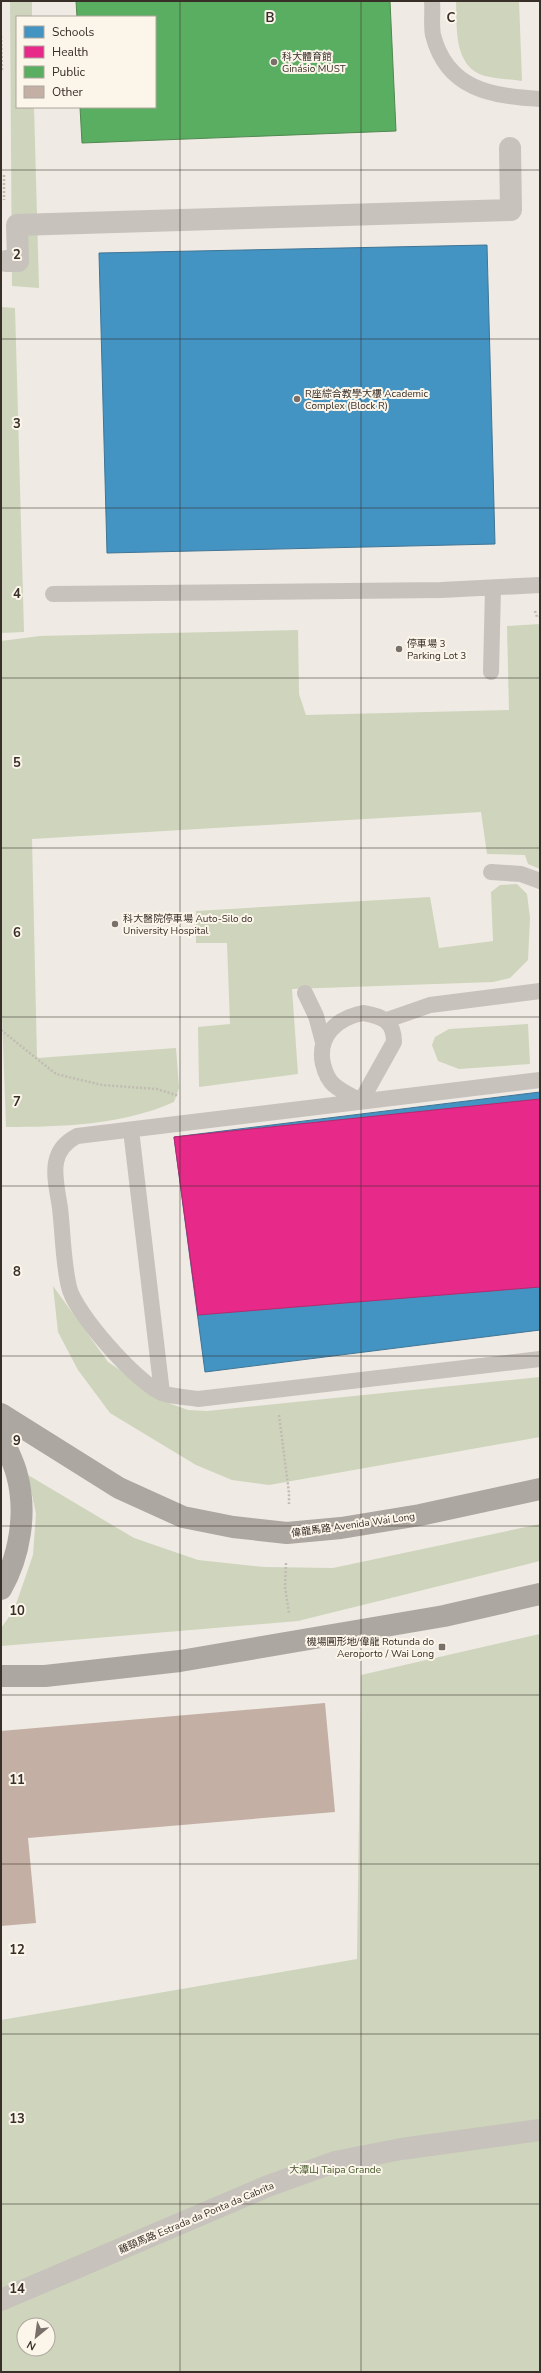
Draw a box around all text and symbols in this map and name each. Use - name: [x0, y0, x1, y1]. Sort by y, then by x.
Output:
- text: B: [266, 9, 275, 27]
- text: C: [447, 9, 456, 27]
- legend: [16, 16, 156, 108]
- text: Schools: [52, 24, 95, 40]
- text: Health: [52, 44, 88, 60]
- place label: 科大體育館 Ginásio MUST: [282, 50, 346, 76]
- marker: 科大體育館 Ginásio MUST: [269, 57, 279, 67]
- text: Public: [52, 64, 86, 80]
- text: Other: [52, 84, 84, 100]
- text: 2: [13, 246, 21, 264]
- place label: R座綜合教學大樓 Academic Complex (Block R): [305, 387, 428, 413]
- marker: R座綜合教學大樓 Academic Complex (Block R): [292, 394, 302, 404]
- text: 3: [13, 415, 21, 433]
- text: 4: [13, 585, 21, 603]
- place label: 停車場 3 Parking Lot 3: [407, 637, 466, 663]
- marker: 停車場 3 Parking Lot 3: [394, 644, 404, 654]
- text: 5: [13, 754, 21, 772]
- place label: 科大醫院停車場 Auto-Silo do University Hospital: [123, 912, 253, 938]
- marker: 科大醫院停車場 Auto-Silo do University Hospital: [110, 919, 120, 929]
- text: 6: [13, 924, 21, 942]
- text: 7: [13, 1093, 21, 1111]
- text: 8: [13, 1263, 21, 1281]
- text: 9: [13, 1432, 21, 1450]
- street label: 偉龍馬路 Avenida Wai Long: [290, 1509, 416, 1541]
- text: 10: [9, 1602, 25, 1620]
- place label: 機場圓形地/偉龍 Rotunda do Aeroporto / Wai Long: [307, 1635, 434, 1661]
- marker: 機場圓形地/偉龍 Rotunda do Aeroporto / Wai Long: [437, 1642, 447, 1652]
- text: 11: [9, 1771, 25, 1789]
- text: 12: [9, 1941, 25, 1959]
- text: 13: [9, 2110, 25, 2128]
- park label: 大潭山 Taipa Grande: [289, 2163, 381, 2177]
- street label: 雞頸馬路 Estrada da Ponta da Cabrita: [116, 2179, 276, 2257]
- text: 14: [9, 2280, 25, 2298]
- north arrow: [16, 2317, 56, 2357]
- text: N: [24, 2337, 39, 2354]

